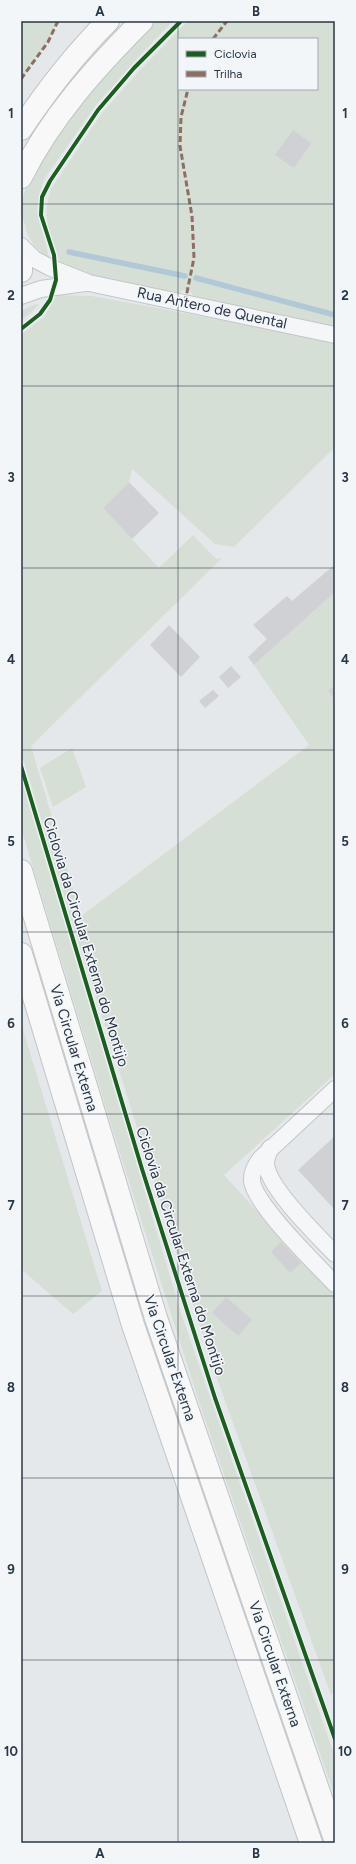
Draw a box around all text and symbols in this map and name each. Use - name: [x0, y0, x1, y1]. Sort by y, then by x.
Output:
- text: A: [95, 4, 105, 19]
- text: B: [252, 4, 260, 19]
- legend: [178, 38, 318, 90]
- text: Ciclovia: [214, 47, 257, 61]
- text: Trilha: [214, 67, 242, 81]
- text: 1: [8, 106, 14, 121]
- text: 1: [342, 106, 348, 121]
- street label: Rua Antero de Quental: [135, 283, 289, 333]
- text: 2: [7, 288, 15, 303]
- text: 2: [341, 288, 349, 303]
- text: 3: [7, 470, 15, 485]
- text: 3: [341, 470, 349, 485]
- text: 4: [7, 652, 15, 667]
- text: 4: [341, 652, 349, 667]
- street label: Ciclovia da Circular Externa do Montijo: [39, 815, 133, 1069]
- text: 5: [7, 834, 15, 849]
- text: 5: [341, 834, 349, 849]
- street label: Via Circular Externa: [46, 982, 102, 1114]
- text: 6: [7, 1016, 15, 1031]
- text: 6: [341, 1016, 349, 1031]
- street label: Ciclovia da Circular Externa do Montijo: [132, 1125, 230, 1378]
- text: 7: [7, 1198, 15, 1213]
- text: 7: [341, 1198, 349, 1213]
- street label: Via Circular Externa: [140, 1293, 200, 1423]
- text: 8: [7, 1380, 15, 1395]
- text: 8: [341, 1380, 349, 1395]
- text: 9: [7, 1562, 15, 1577]
- text: 9: [341, 1562, 349, 1577]
- street label: Via Circular Externa: [245, 1599, 305, 1729]
- text: 10: [4, 1744, 18, 1759]
- text: 10: [338, 1744, 352, 1759]
- text: A: [95, 1846, 105, 1861]
- text: B: [252, 1846, 260, 1861]

